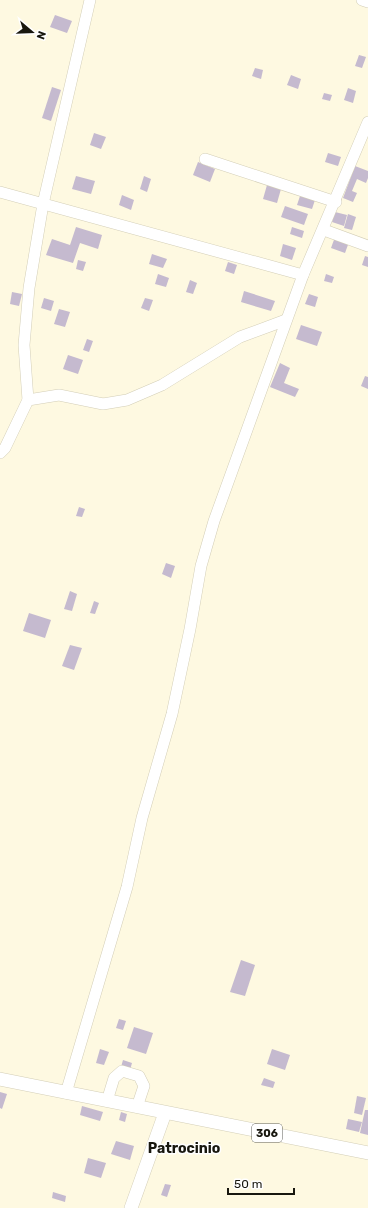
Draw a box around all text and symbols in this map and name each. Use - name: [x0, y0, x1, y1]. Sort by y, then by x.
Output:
- north arrow: [12, 12, 52, 52]
- text: N: [34, 29, 48, 41]
- road number: 306: [252, 1124, 282, 1142]
- district label: Patrocinio: [148, 1140, 220, 1157]
- scale bar: [228, 1170, 294, 1196]
- text: 50 m: [234, 1177, 262, 1191]

